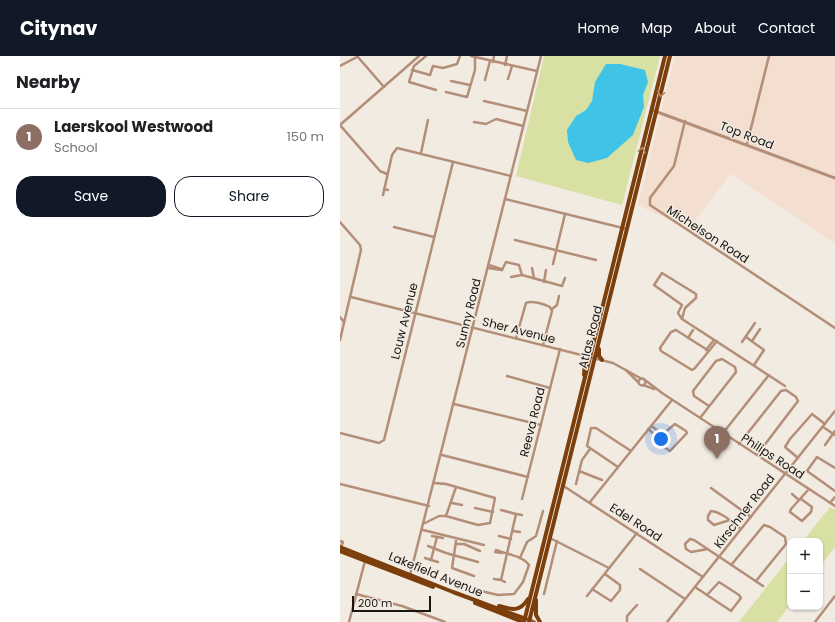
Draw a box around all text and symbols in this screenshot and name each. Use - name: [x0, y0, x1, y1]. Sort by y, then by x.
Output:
- text: Citynav: [20, 15, 97, 42]
- text: Home: [577, 18, 619, 38]
- text: Map: [641, 18, 672, 38]
- text: About: [694, 18, 736, 38]
- text: Contact: [758, 18, 815, 38]
- text: Nearby: [16, 70, 80, 94]
- one-way arrow: [657, 90, 666, 97]
- text: Laerskool Westwood: [54, 116, 213, 137]
- street label: Top Road: [717, 117, 777, 153]
- text: 1: [27, 127, 31, 146]
- text: 150 m: [287, 127, 324, 146]
- text: School: [54, 138, 98, 157]
- one-way arrow: [637, 147, 645, 153]
- button: Save: [16, 176, 166, 217]
- button: Share: [174, 176, 324, 217]
- street label: Michelson Road: [664, 201, 752, 267]
- street label: Sunny Road: [451, 276, 485, 350]
- street label: Louw Avenue: [386, 281, 422, 361]
- street label: Atlas Road: [574, 304, 606, 370]
- street label: Sher Avenue: [481, 313, 557, 347]
- street label: Reeva Road: [515, 385, 549, 459]
- pin: 1: [704, 426, 730, 459]
- your location: [651, 429, 671, 449]
- street label: Philips Road: [738, 429, 808, 483]
- street label: Kirschner Road: [710, 470, 778, 552]
- street label: Edel Road: [607, 499, 665, 545]
- map controls: [787, 538, 823, 610]
- button: +: [787, 538, 823, 574]
- street label: Lakefield Avenue: [386, 547, 486, 601]
- button: −: [787, 574, 823, 610]
- scale bar: [352, 594, 431, 613]
- text: 200 m: [358, 595, 392, 611]

